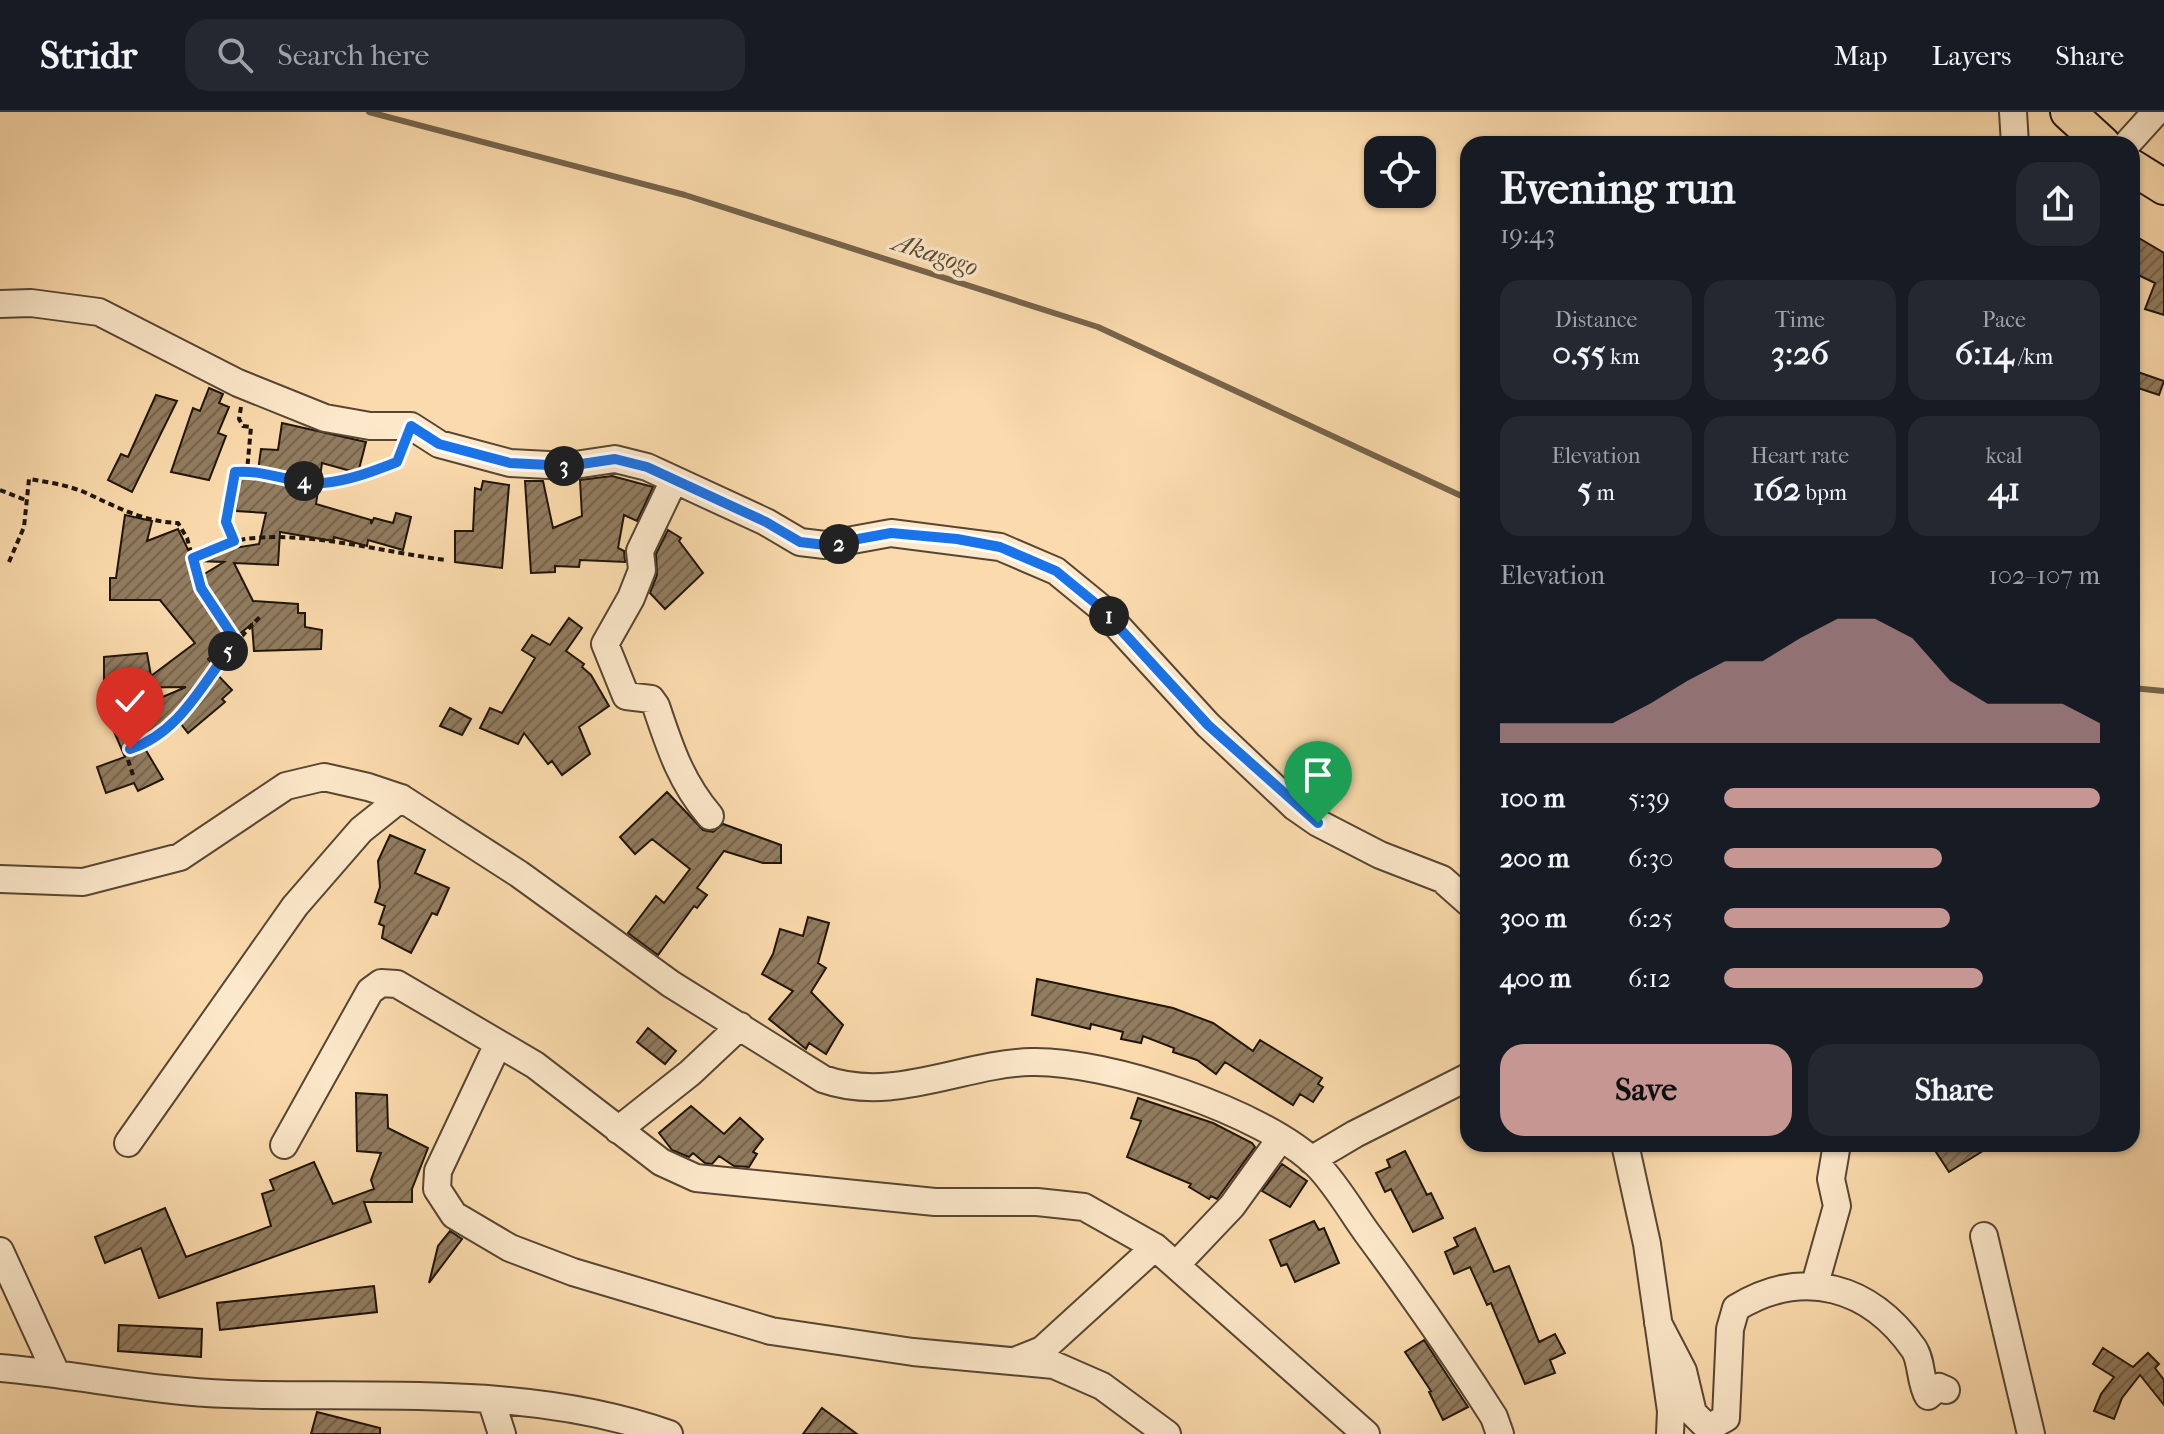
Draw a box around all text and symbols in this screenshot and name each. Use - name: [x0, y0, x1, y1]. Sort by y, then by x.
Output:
- search box: [185, 19, 745, 91]
- text: Stridr: [40, 33, 137, 78]
- icon: search: [213, 33, 257, 77]
- text: Search here: [277, 38, 429, 73]
- text: Map: [1834, 39, 1887, 72]
- text: Layers: [1931, 39, 2011, 72]
- text: Share: [2055, 39, 2124, 72]
- map controls: [1364, 136, 1436, 208]
- button: locate: [1364, 136, 1436, 208]
- button: share: [2016, 162, 2100, 246]
- text: Evening run: [1500, 163, 1735, 214]
- text: 19:43: [1500, 219, 1555, 250]
- water label: Akagogo: [887, 225, 982, 283]
- text: Distance: [1555, 307, 1637, 333]
- text: Time: [1775, 307, 1825, 333]
- text: Pace: [1982, 307, 2026, 333]
- text: 0.55: [1552, 333, 1605, 373]
- text: 3:26: [1771, 333, 1829, 373]
- text: 6:14: [1955, 333, 2014, 373]
- text: km: [1605, 344, 1640, 370]
- text: /km: [2014, 344, 2053, 370]
- text: Elevation: [1552, 443, 1640, 469]
- text: Heart rate: [1751, 443, 1849, 469]
- text: kcal: [1985, 443, 2023, 469]
- pin: 3: [544, 446, 584, 486]
- text: 3: [559, 453, 569, 479]
- pin: 4: [284, 461, 324, 501]
- text: 4: [298, 468, 311, 494]
- text: 5: [1577, 469, 1592, 509]
- text: 162: [1753, 469, 1801, 509]
- text: 41: [1988, 469, 2020, 509]
- text: m: [1592, 480, 1615, 506]
- text: bpm: [1801, 480, 1847, 506]
- pin: 2: [819, 524, 859, 564]
- text: 2: [833, 531, 845, 557]
- text: Elevation: [1500, 560, 1605, 591]
- text: 102–107 m: [1989, 560, 2100, 591]
- pin: 1: [1089, 596, 1129, 636]
- text: 1: [1105, 603, 1113, 629]
- pin: 5: [208, 631, 248, 671]
- text: 5: [223, 638, 233, 664]
- pin: [96, 667, 164, 749]
- icon: check: [108, 679, 152, 723]
- pin: [1284, 741, 1352, 823]
- icon: arrive: [1296, 753, 1340, 797]
- text: 100 m: [1500, 783, 1565, 814]
- text: 5:39: [1628, 783, 1670, 814]
- text: 200 m: [1500, 843, 1569, 874]
- text: 6:30: [1628, 843, 1673, 874]
- text: 300 m: [1500, 903, 1567, 934]
- text: 6:25: [1628, 903, 1673, 934]
- text: 400 m: [1500, 963, 1571, 994]
- text: 6:12: [1628, 963, 1671, 994]
- button: Save: [1500, 1044, 1792, 1136]
- button: Share: [1808, 1044, 2100, 1136]

